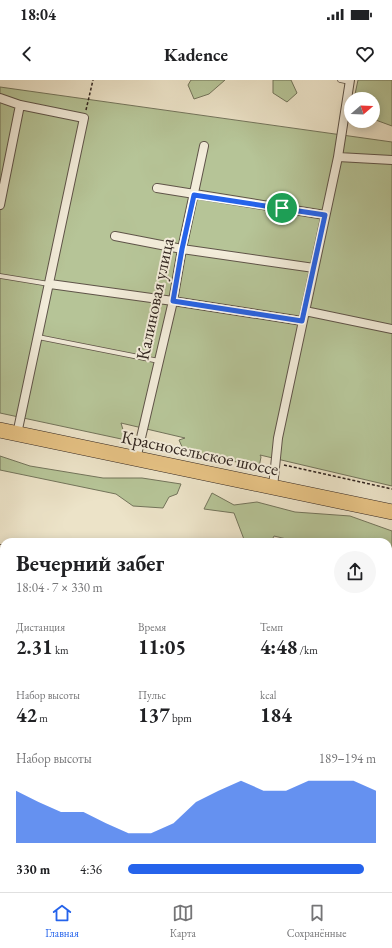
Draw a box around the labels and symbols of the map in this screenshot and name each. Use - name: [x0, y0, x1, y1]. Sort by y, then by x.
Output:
- north arrow: [344, 92, 380, 128]
- pin: [265, 191, 299, 225]
- street label: Калиновая улица: [130, 235, 179, 362]
- street label: Красносельское шоссе: [119, 425, 281, 480]

